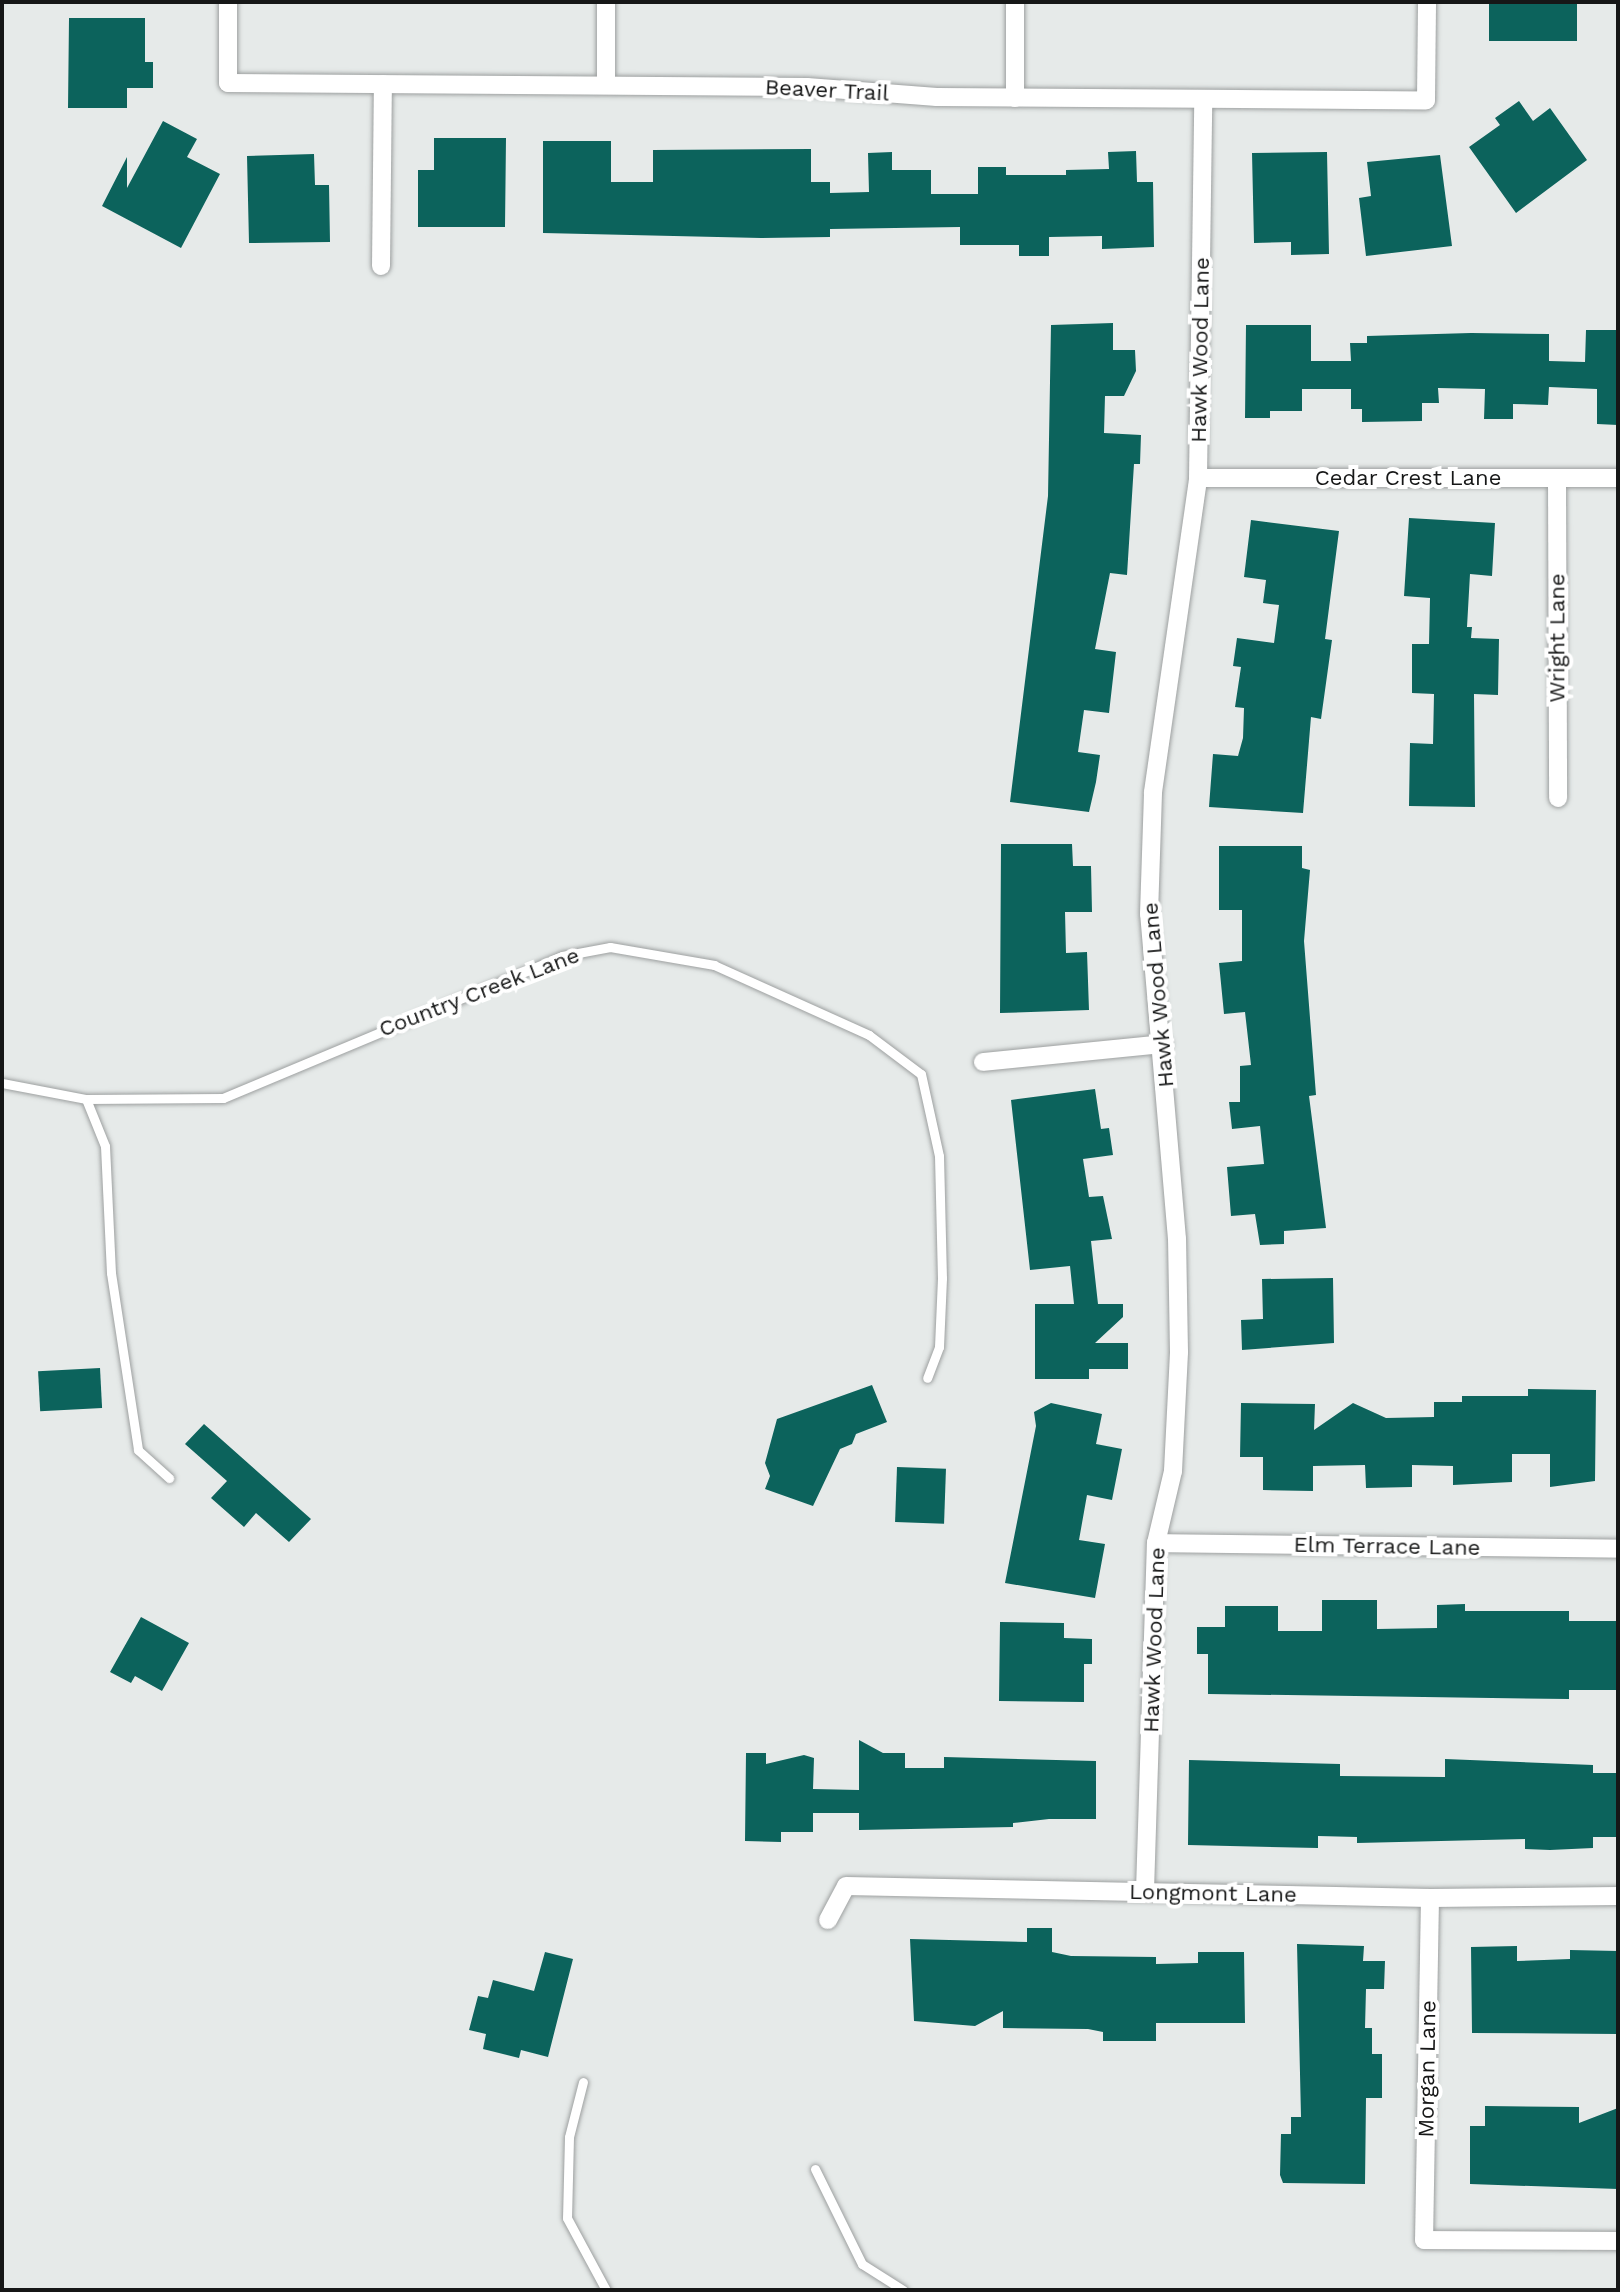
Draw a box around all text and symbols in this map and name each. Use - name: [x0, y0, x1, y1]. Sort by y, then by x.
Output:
- street label: Beaver Trail: [764, 74, 890, 106]
- street label: Hawk Wood Lane: [1185, 256, 1215, 444]
- street label: Cedar Crest Lane: [1314, 465, 1502, 491]
- street label: Wright Lane: [1544, 573, 1570, 703]
- street label: Hawk Wood Lane: [1137, 901, 1179, 1089]
- street label: Country Creek Lane: [375, 941, 583, 1043]
- street label: Elm Terrace Lane: [1293, 1531, 1481, 1561]
- street label: Hawk Wood Lane: [1138, 1546, 1170, 1734]
- street label: Longmont Lane: [1129, 1878, 1297, 1908]
- street label: Morgan Lane: [1413, 2000, 1441, 2138]

